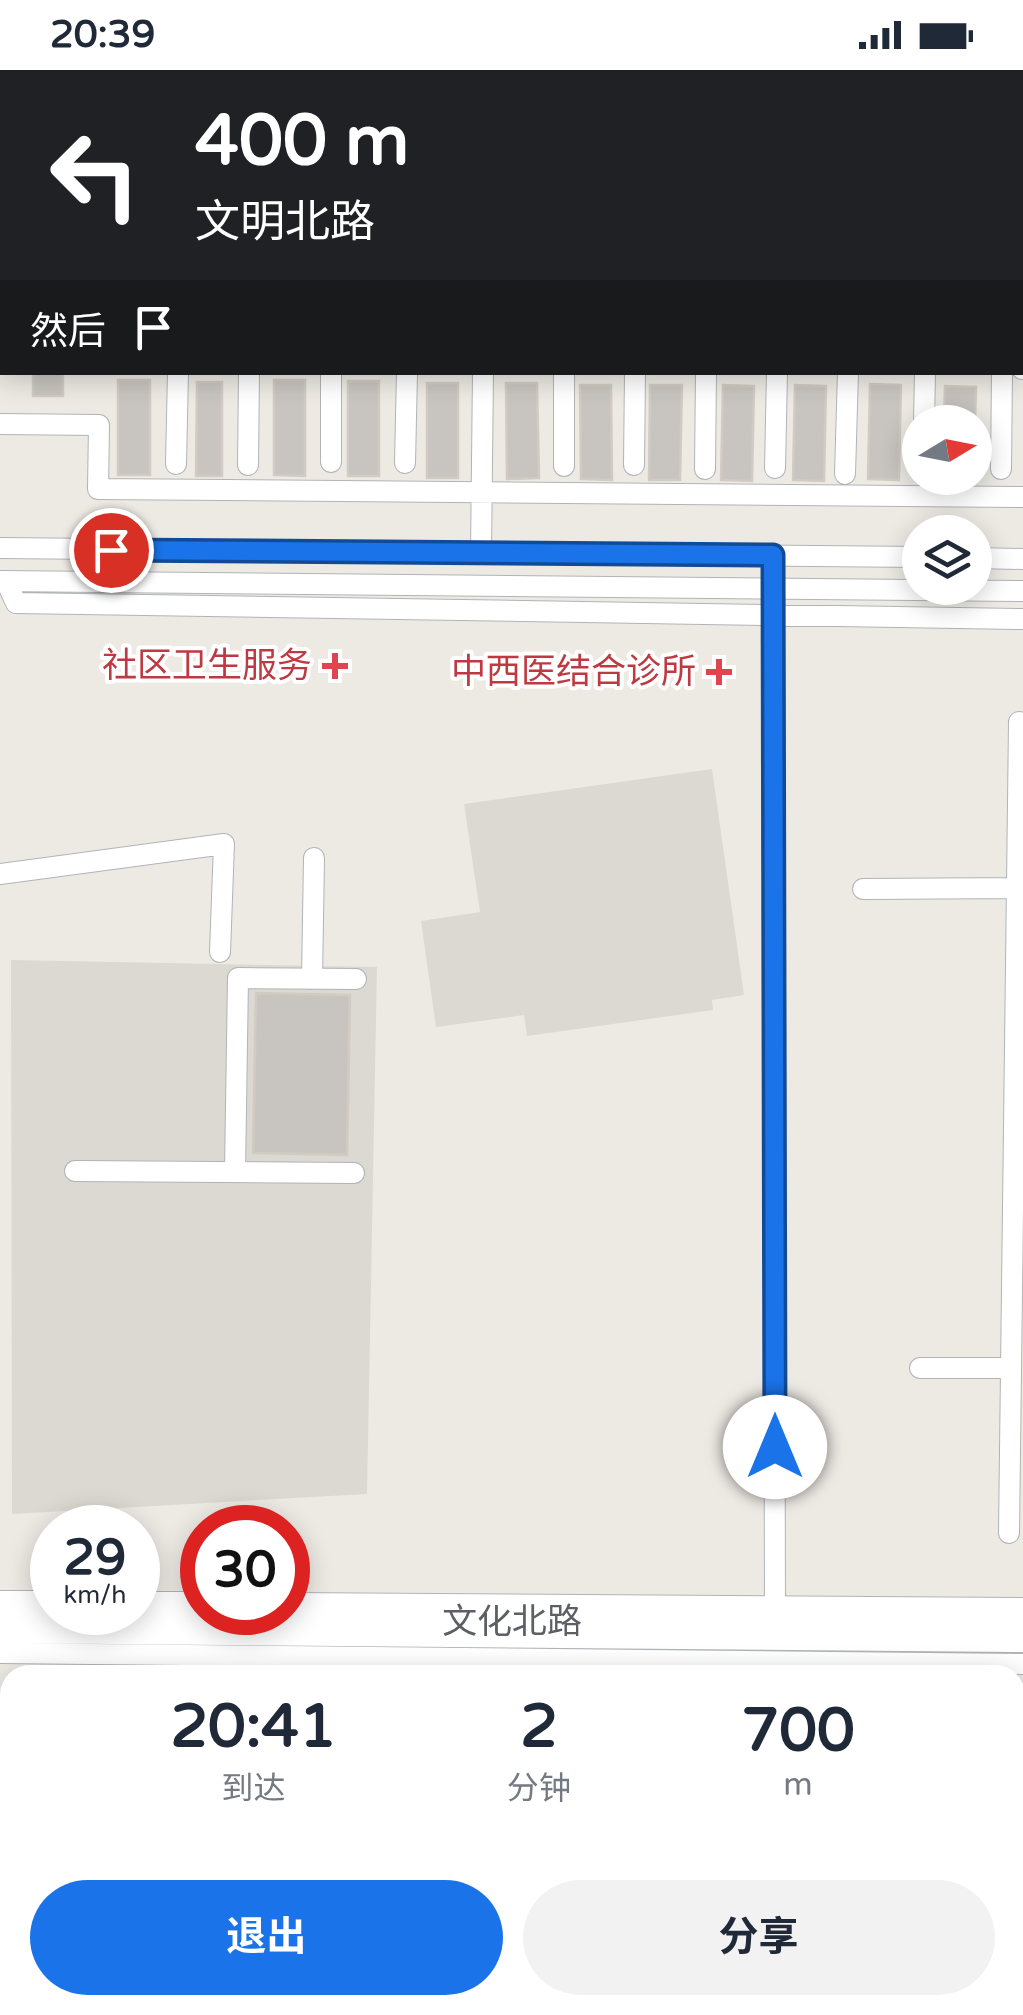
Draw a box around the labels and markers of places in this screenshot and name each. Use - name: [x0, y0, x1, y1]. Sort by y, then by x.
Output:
- pin: [69, 508, 154, 593]
- place label: 社区卫生服务: [102, 645, 312, 687]
- place label: 中西医结合诊所: [451, 651, 696, 693]
- marker: 社区卫生服务: [322, 653, 348, 679]
- marker: 中西医结合诊所: [706, 659, 732, 685]

